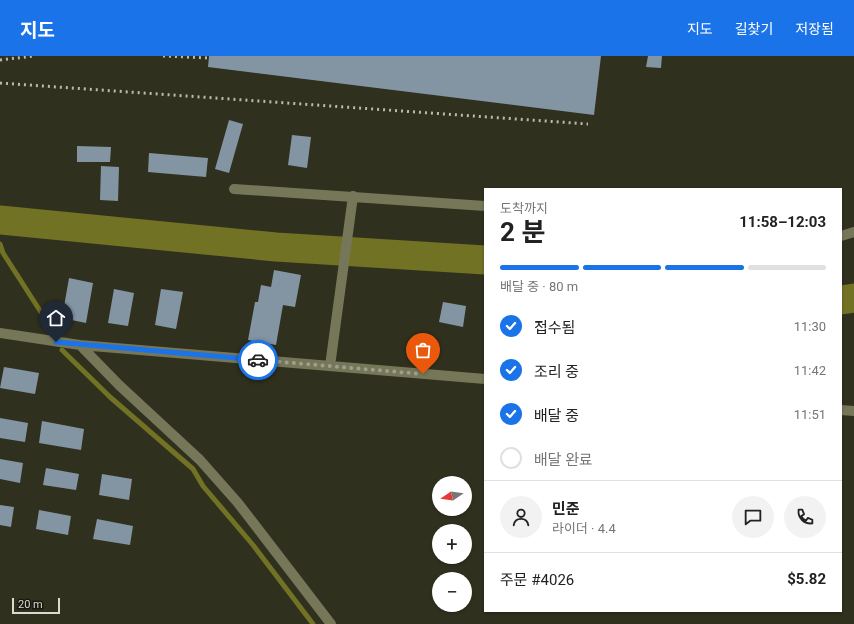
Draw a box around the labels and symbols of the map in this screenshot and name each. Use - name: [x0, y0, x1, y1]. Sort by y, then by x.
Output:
- pin: [39, 301, 73, 342]
- pin: [406, 333, 440, 374]
- courier: [238, 340, 278, 380]
- north arrow: [432, 476, 472, 516]
- scale bar: [12, 596, 60, 615]

